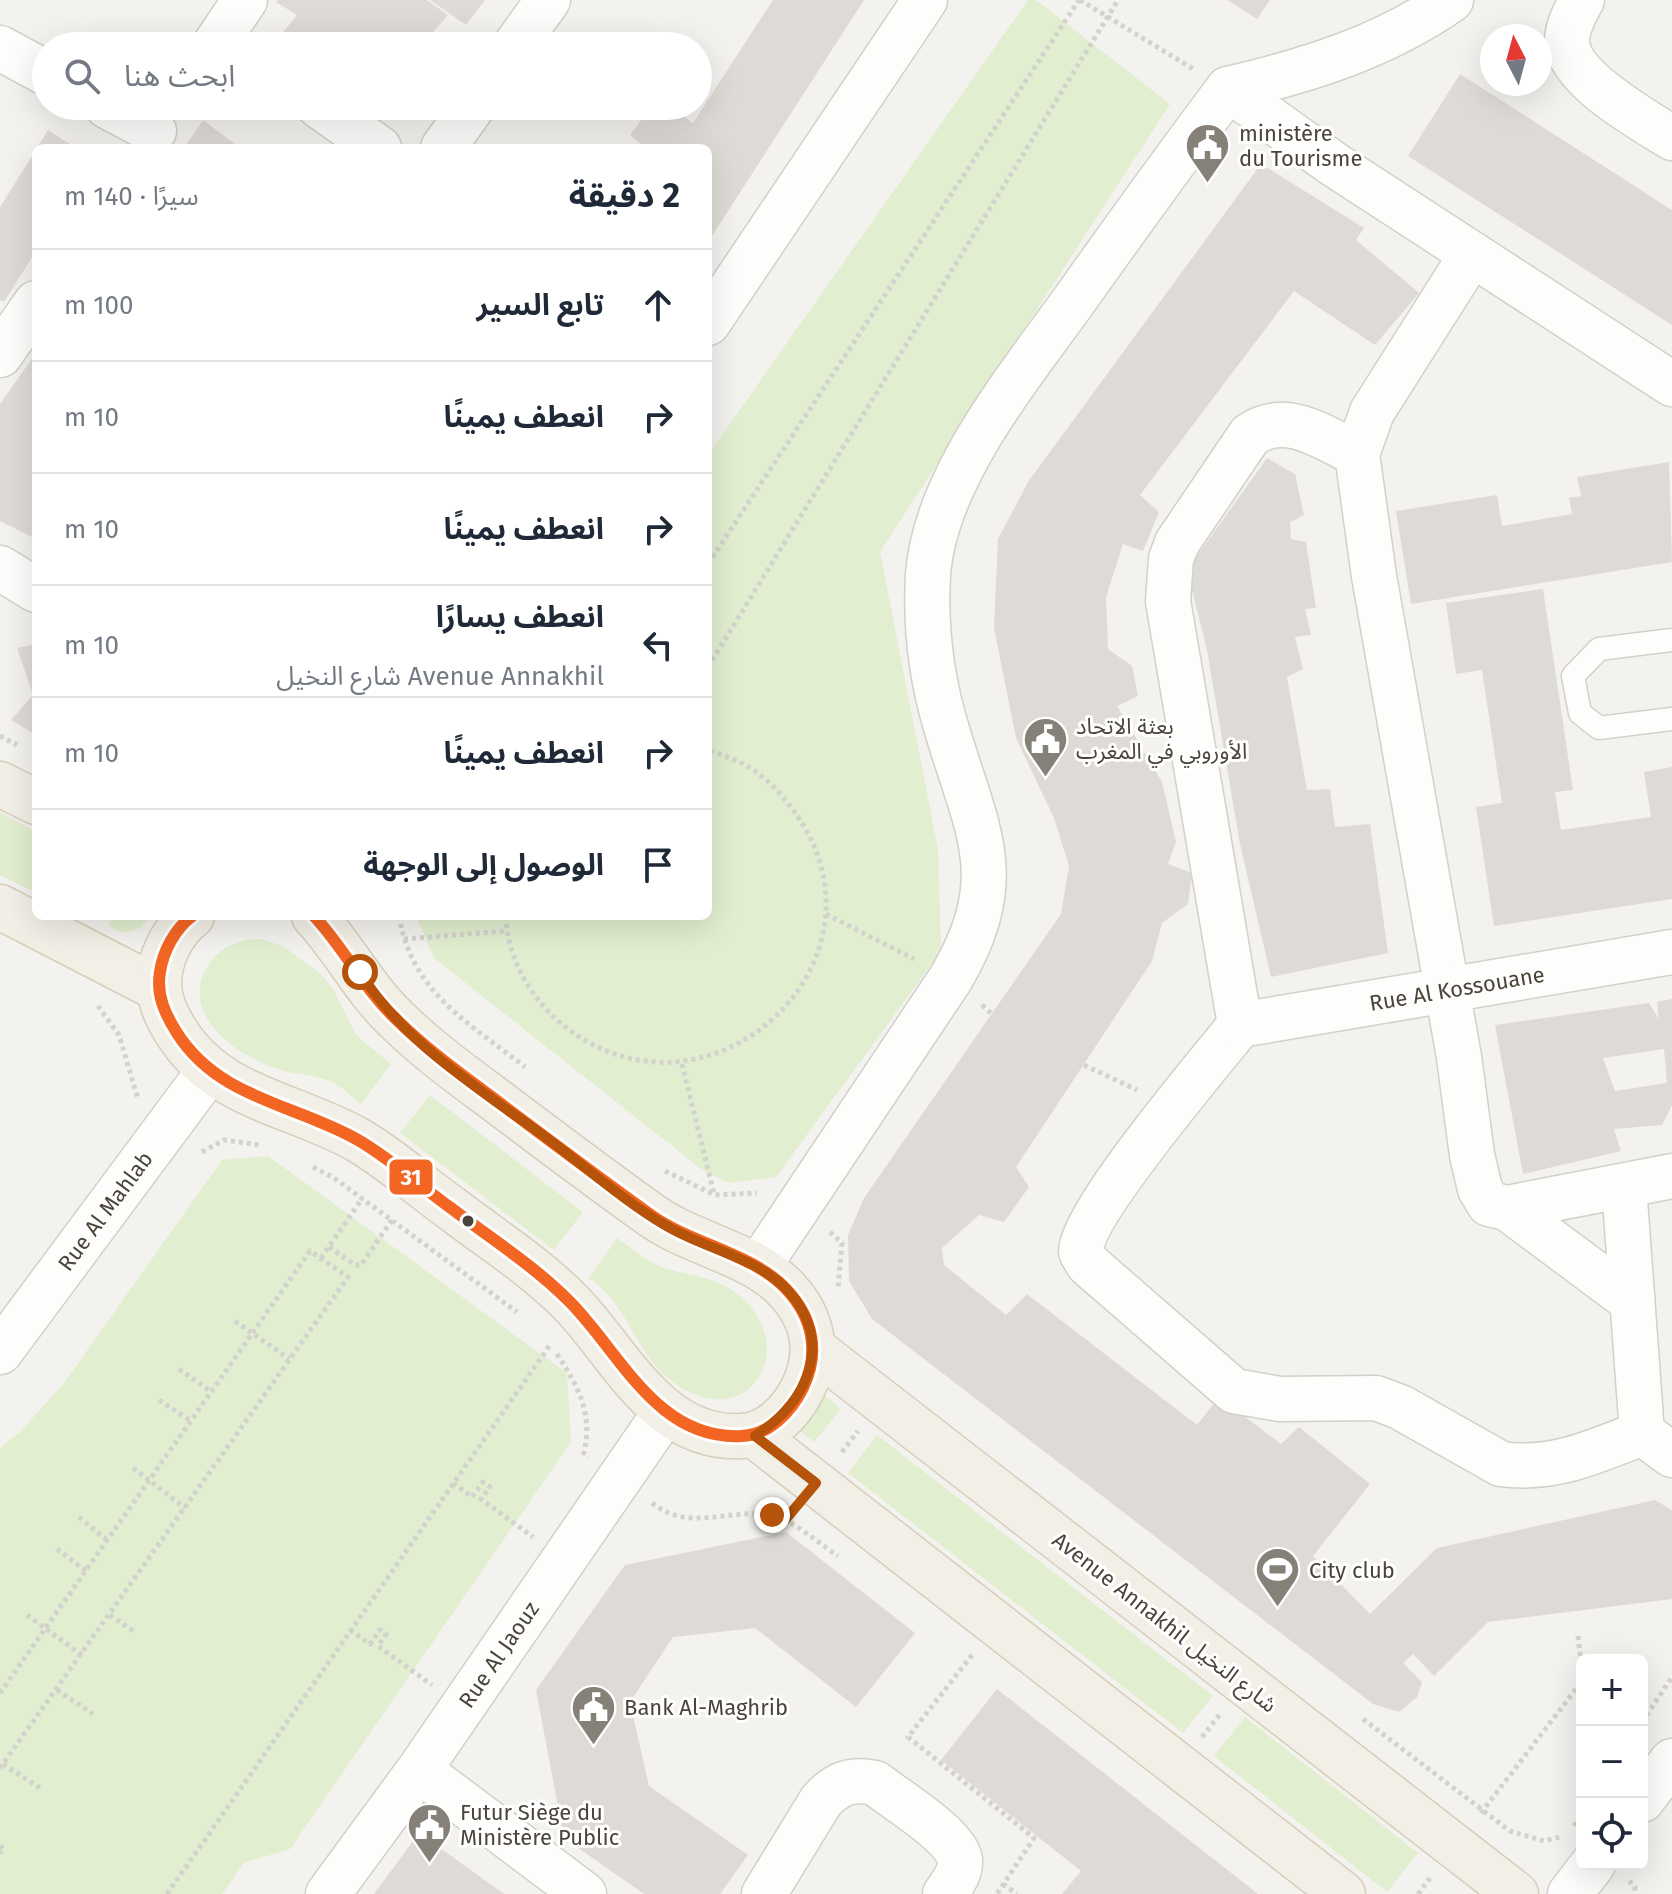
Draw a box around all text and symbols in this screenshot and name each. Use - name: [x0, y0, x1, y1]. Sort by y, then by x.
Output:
- north arrow: [1480, 24, 1552, 96]
- search box: [32, 32, 712, 120]
- icon: search: [60, 54, 104, 98]
- text: ابحث هنا: [124, 58, 235, 94]
- place label: ministère du Tourisme: [1239, 120, 1362, 172]
- public building icon: ministère du Tourisme: [1184, 122, 1232, 185]
- text: 2 دقيقة: [569, 175, 680, 216]
- text: سيرًا · 140 m: [64, 181, 199, 212]
- icon: ahead: [636, 283, 680, 327]
- text: تابع السير: [477, 287, 604, 323]
- text: 100 m: [64, 290, 133, 321]
- icon: right: [636, 395, 680, 439]
- text: انعطف يمينًا: [444, 399, 604, 435]
- text: 10 m: [64, 402, 119, 433]
- icon: right: [636, 507, 680, 551]
- text: انعطف يمينًا: [444, 511, 604, 547]
- text: 10 m: [64, 514, 119, 545]
- text: انعطف يسارًا: [436, 599, 604, 635]
- icon: left: [636, 623, 680, 667]
- text: 10 m: [64, 630, 119, 661]
- text: Avenue Annakhil شارع النخيل: [276, 661, 604, 692]
- place label: بعثة الاتحاد الأوروبي في المغرب: [1076, 713, 1247, 768]
- public building icon: بعثة الاتحاد الأوروبي في المغرب: [1021, 715, 1069, 778]
- icon: right: [636, 731, 680, 775]
- text: انعطف يمينًا: [444, 735, 604, 771]
- text: 10 m: [64, 738, 119, 769]
- icon: arrive: [636, 843, 680, 887]
- text: الوصول إلى الوجهة: [363, 847, 604, 883]
- route start: [342, 954, 378, 990]
- street label: Rue Al Kossouane: [1367, 961, 1547, 1017]
- street label: Rue Al Mahlab: [52, 1146, 159, 1276]
- line badge: 31: [388, 1158, 434, 1196]
- text: 31: [399, 1164, 422, 1191]
- unlabelled marker: [460, 1213, 476, 1229]
- route end: [754, 1497, 790, 1533]
- street label: Avenue Annakhil شارع النخيل: [1045, 1526, 1282, 1721]
- sports icon: City club: [1254, 1546, 1302, 1609]
- place label: City club: [1309, 1557, 1395, 1584]
- street label: Rue Al Jaouz: [453, 1597, 545, 1713]
- map controls: [1576, 1654, 1648, 1870]
- button: +: [1576, 1654, 1648, 1726]
- public building icon: Bank Al-Maghrib: [569, 1683, 617, 1746]
- place label: Bank Al-Maghrib: [624, 1694, 788, 1721]
- button: −: [1576, 1726, 1648, 1798]
- button: locate: [1576, 1798, 1648, 1870]
- place label: Futur Siège du Ministère Public: [460, 1799, 619, 1851]
- public building icon: Futur Siège du Ministère Public: [405, 1801, 453, 1864]

